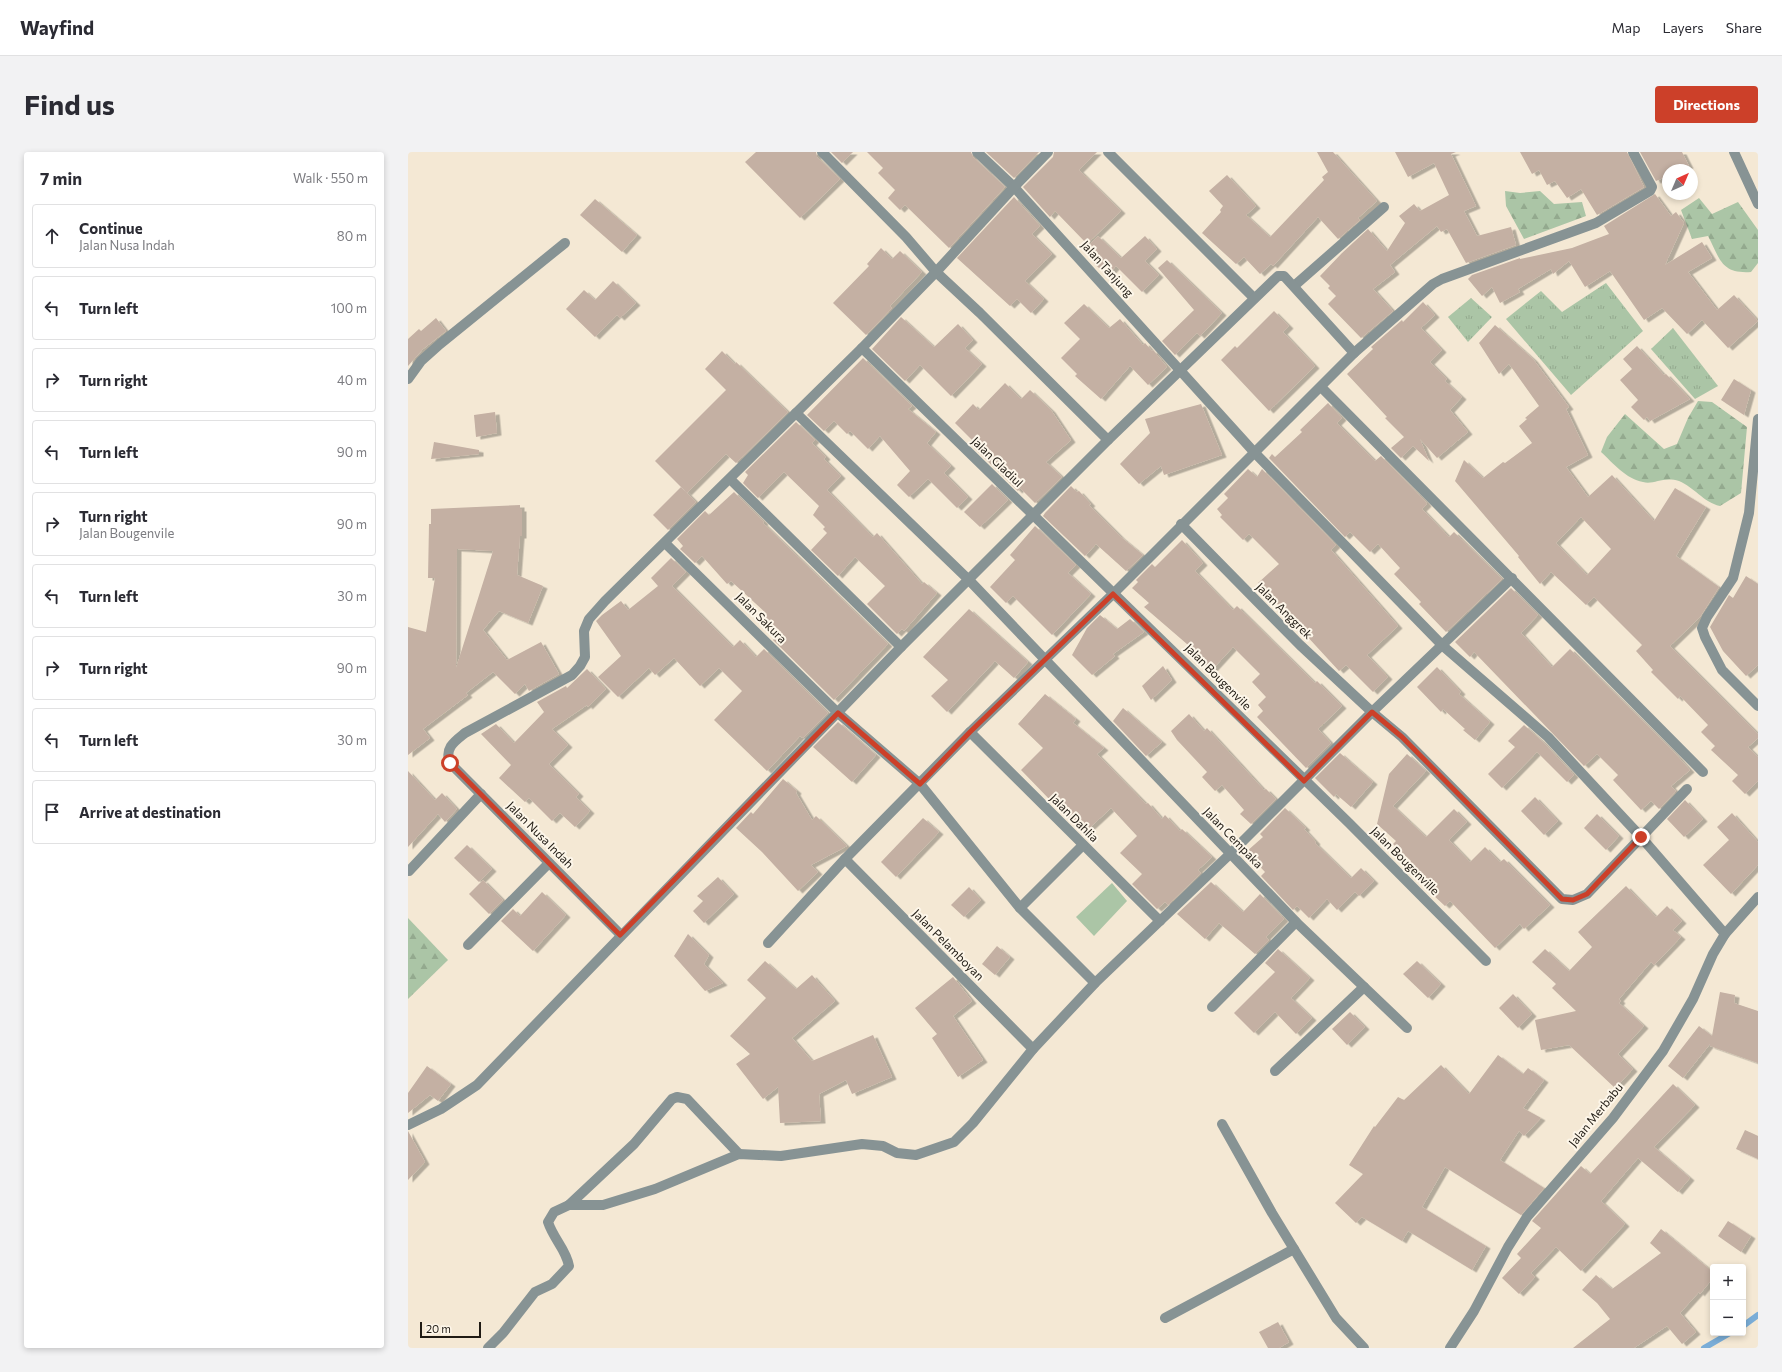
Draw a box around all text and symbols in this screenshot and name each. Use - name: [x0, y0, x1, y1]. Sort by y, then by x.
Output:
- text: Wayfind: [20, 16, 94, 39]
- text: Map: [1612, 19, 1640, 36]
- text: Layers: [1662, 19, 1704, 36]
- text: Share: [1726, 19, 1762, 36]
- button: Directions: [1655, 86, 1758, 123]
- text: Find us: [24, 87, 115, 121]
- north arrow: [1662, 164, 1698, 200]
- text: 7 min: [40, 168, 82, 189]
- text: Walk · 550 m: [293, 170, 368, 186]
- text: Continue: [79, 219, 143, 237]
- icon: ahead: [41, 225, 63, 247]
- text: 80 m: [337, 228, 367, 244]
- text: Jalan Nusa Indah: [79, 237, 175, 253]
- street label: Jalan Tanjung: [1078, 237, 1137, 301]
- icon: left: [41, 297, 63, 319]
- text: Turn left: [79, 299, 138, 317]
- text: 100 m: [331, 300, 367, 316]
- icon: right: [41, 369, 63, 391]
- text: Turn right: [79, 371, 148, 389]
- text: 40 m: [337, 372, 367, 388]
- street label: Jalan Gladiul: [968, 433, 1026, 490]
- icon: left: [41, 441, 63, 463]
- text: Turn left: [79, 443, 138, 461]
- text: 90 m: [337, 444, 367, 460]
- text: Turn right: [79, 507, 148, 525]
- icon: right: [41, 513, 63, 535]
- text: 90 m: [337, 516, 367, 532]
- text: Jalan Bougenvile: [79, 525, 174, 541]
- street label: Jalan Anggrek: [1253, 579, 1316, 642]
- icon: left: [41, 585, 63, 607]
- text: Turn left: [79, 587, 138, 605]
- text: 30 m: [337, 588, 367, 604]
- street label: Jalan Sakura: [733, 589, 790, 646]
- street label: Jalan Bougenvile: [1182, 640, 1255, 713]
- icon: right: [41, 657, 63, 679]
- text: Turn right: [79, 659, 148, 677]
- text: 90 m: [337, 660, 367, 676]
- icon: left: [41, 729, 63, 751]
- text: Turn left: [79, 731, 138, 749]
- text: 30 m: [337, 732, 367, 748]
- route start: [441, 754, 459, 772]
- street label: Jalan Dahlia: [1047, 790, 1102, 845]
- street label: Jalan Nusa Indah: [504, 798, 577, 871]
- icon: arrive: [41, 801, 63, 823]
- text: Arrive at destination: [79, 803, 221, 821]
- street label: Jalan Cempaka: [1200, 804, 1266, 871]
- street label: Jalan Bougenville: [1368, 823, 1443, 898]
- route end: [1632, 828, 1650, 846]
- street label: Jalan Pelamboyan: [909, 906, 987, 984]
- street label: Jalan Merbabu: [1565, 1080, 1626, 1150]
- map controls: [1710, 1264, 1746, 1336]
- button: +: [1710, 1264, 1746, 1300]
- button: −: [1710, 1300, 1746, 1336]
- scale bar: [420, 1320, 481, 1339]
- text: 20 m: [426, 1322, 451, 1335]

